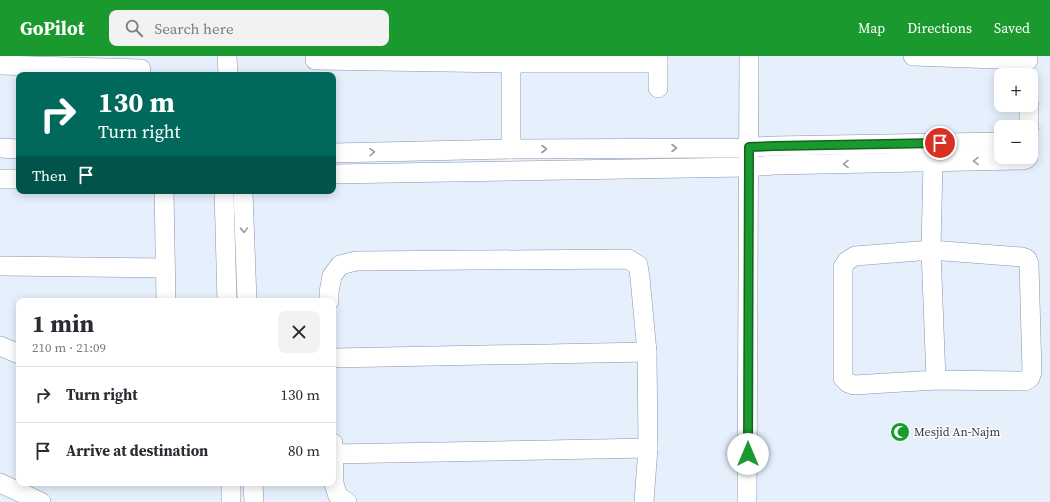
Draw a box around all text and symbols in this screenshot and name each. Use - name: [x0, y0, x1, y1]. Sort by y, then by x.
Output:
- search box: [109, 10, 389, 46]
- text: GoPilot: [20, 15, 85, 41]
- icon: search: [123, 17, 145, 39]
- text: Search here: [155, 18, 234, 39]
- text: Map: [858, 18, 885, 38]
- text: Directions: [907, 18, 972, 38]
- text: Saved: [994, 18, 1030, 38]
- map controls: [994, 68, 1038, 164]
- button: +: [994, 68, 1038, 112]
- text: 130 m: [98, 83, 175, 121]
- icon: right: [32, 88, 84, 140]
- text: Turn right: [98, 119, 180, 144]
- button: −: [994, 120, 1038, 164]
- pin: [923, 126, 957, 160]
- icon: arrive: [929, 132, 951, 154]
- one-way arrow: [671, 144, 677, 152]
- one-way arrow: [541, 145, 547, 153]
- one-way arrow: [369, 148, 375, 156]
- one-way arrow: [973, 157, 979, 165]
- one-way arrow: [843, 159, 849, 168]
- icon: arrive: [75, 164, 97, 186]
- text: Then: [32, 165, 67, 186]
- one-way arrow: [240, 227, 249, 233]
- text: 1 min: [32, 307, 94, 340]
- button: close: [278, 311, 320, 353]
- text: 210 m · 21:09: [32, 339, 106, 356]
- icon: right: [32, 384, 54, 406]
- text: Turn right: [66, 384, 138, 405]
- text: 130 m: [280, 384, 320, 405]
- mosque icon: Mesjid An-Najm: [889, 421, 911, 443]
- place label: Mesjid An-Najm: [914, 424, 1000, 440]
- position arrow: [727, 433, 769, 475]
- icon: arrive: [32, 440, 54, 462]
- text: Arrive at destination: [66, 440, 208, 461]
- text: 80 m: [288, 440, 320, 461]

